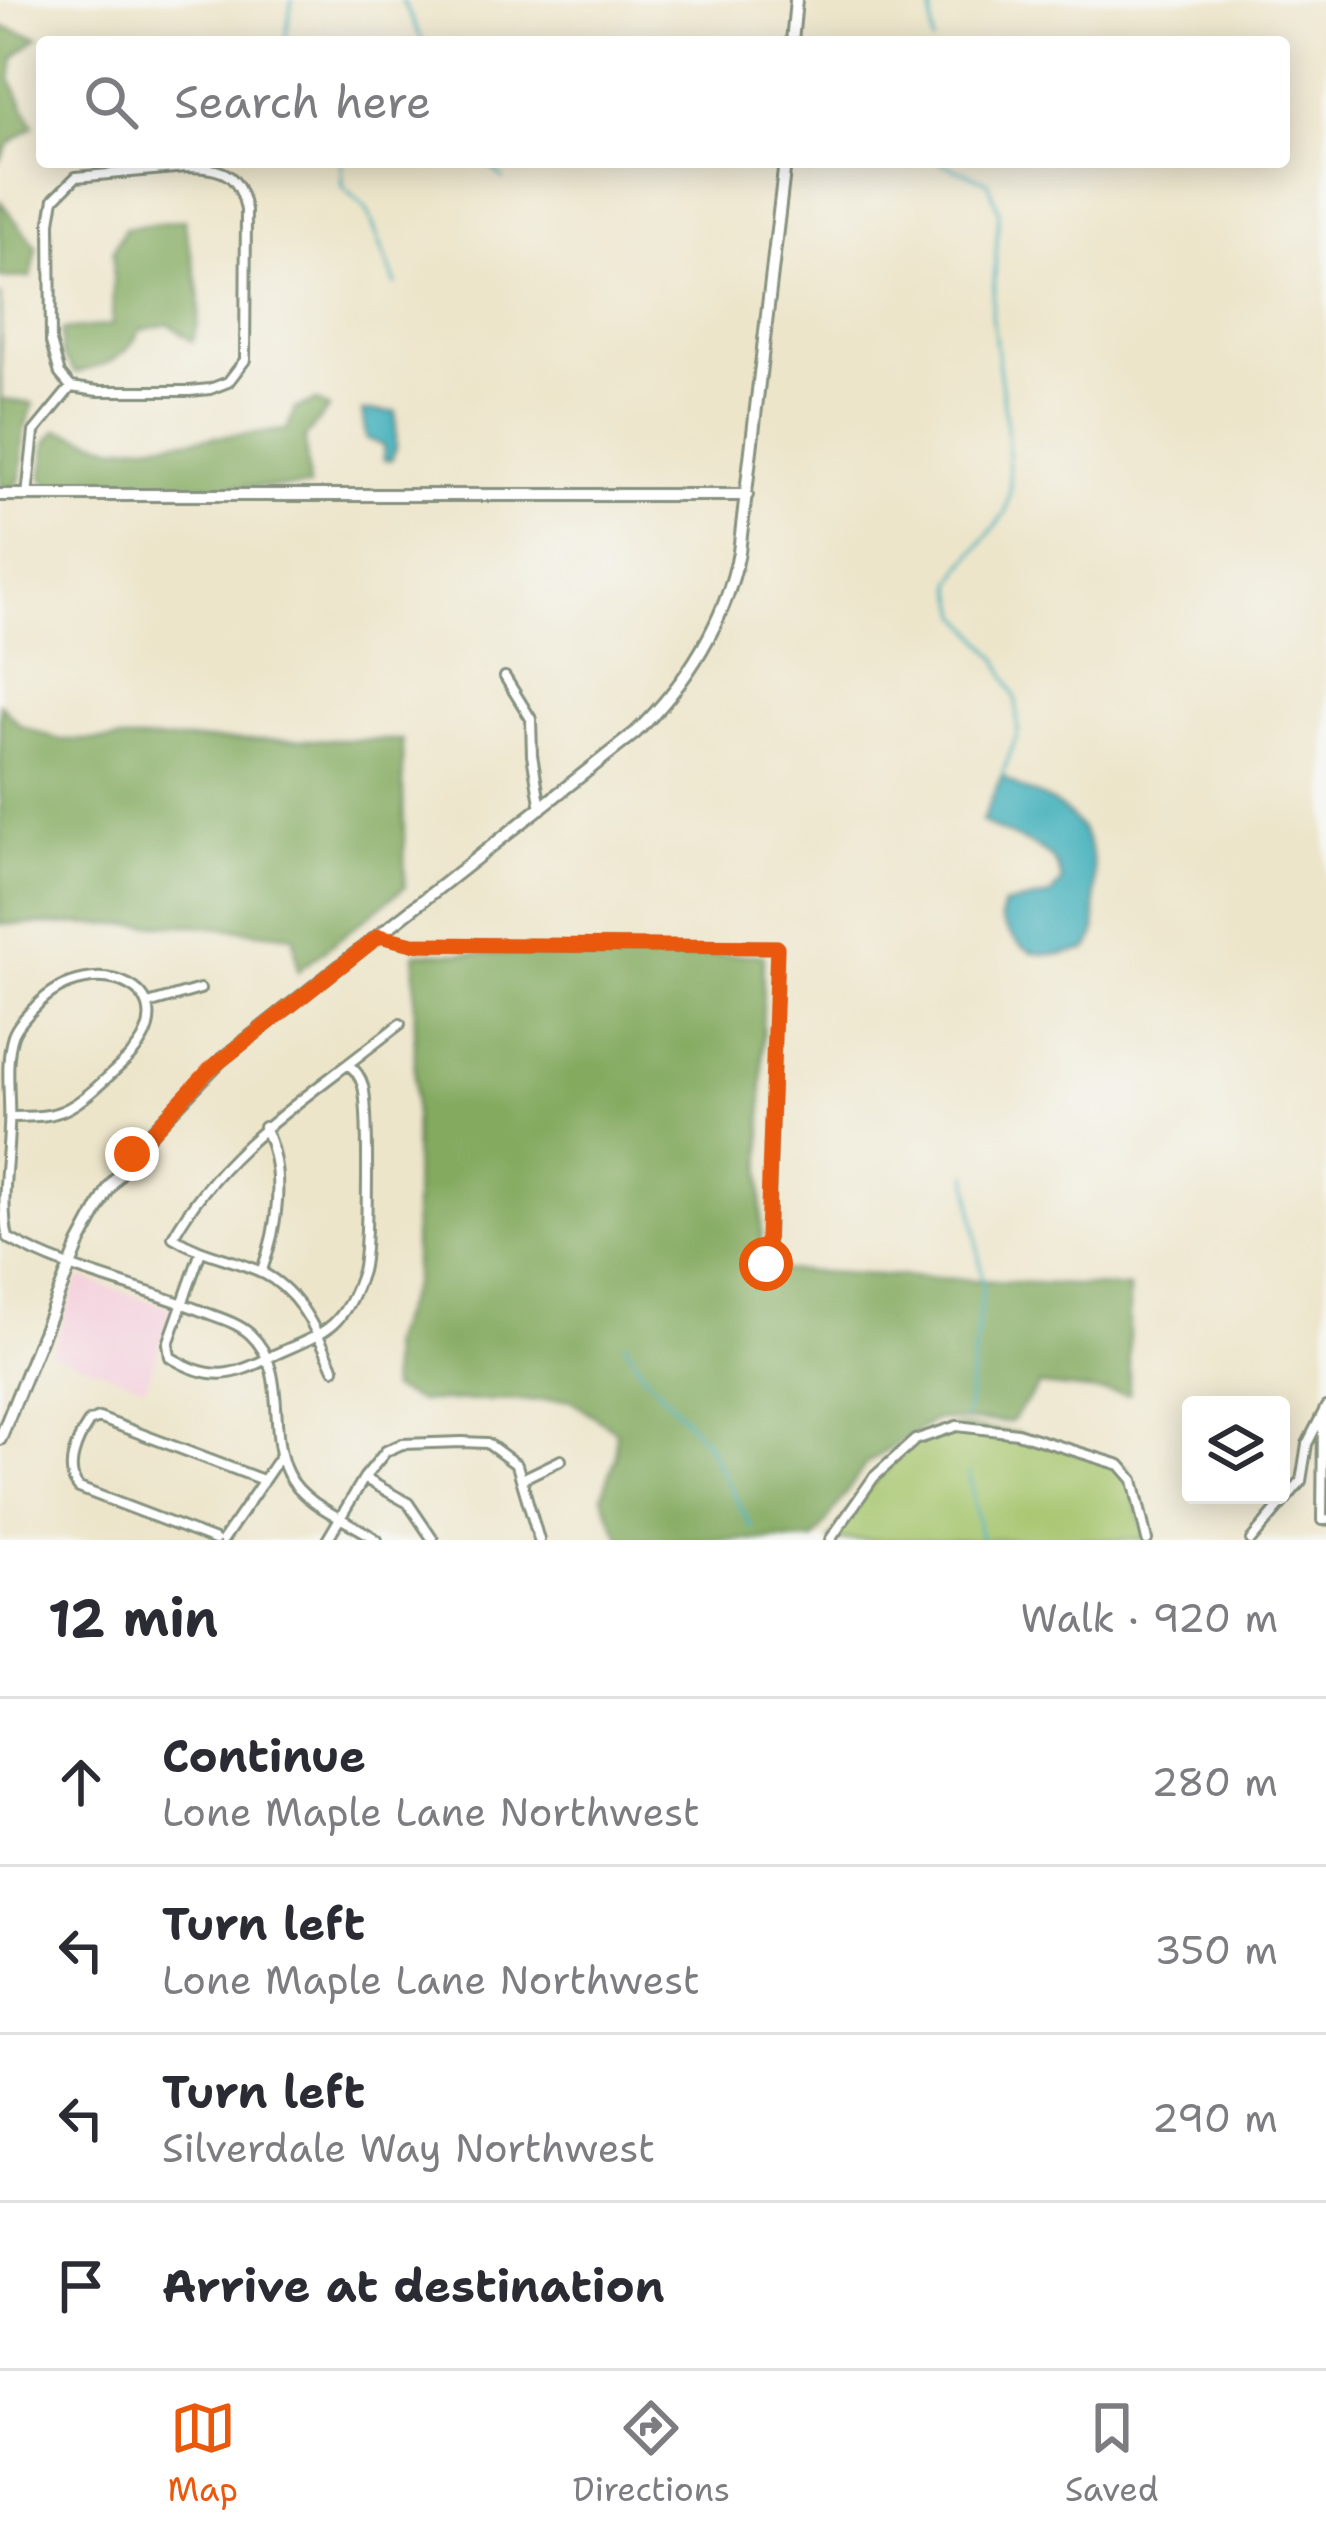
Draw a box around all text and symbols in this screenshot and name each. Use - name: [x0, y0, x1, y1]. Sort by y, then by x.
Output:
- search box: [36, 36, 1290, 168]
- icon: search: [78, 69, 144, 135]
- text: Search here: [174, 72, 431, 132]
- route end: [105, 1127, 159, 1181]
- route start: [739, 1237, 793, 1291]
- map controls: [1182, 1396, 1290, 1504]
- button: layers: [1182, 1396, 1290, 1504]
- text: 12 min: [48, 1584, 218, 1652]
- text: Walk · 920 m: [1021, 1592, 1278, 1644]
- text: Continue: [162, 1726, 366, 1786]
- icon: ahead: [48, 1749, 114, 1815]
- text: 280 m: [1151, 1756, 1278, 1808]
- text: Lone Maple Lane Northwest: [162, 1786, 700, 1838]
- text: Turn left: [162, 1894, 365, 1954]
- icon: left: [48, 1917, 114, 1983]
- text: 350 m: [1154, 1924, 1278, 1976]
- text: Lone Maple Lane Northwest: [162, 1954, 700, 2006]
- text: Turn left: [162, 2062, 365, 2122]
- icon: left: [48, 2085, 114, 2151]
- text: 290 m: [1152, 2092, 1278, 2144]
- text: Silverdale Way Northwest: [162, 2122, 655, 2174]
- icon: arrive: [48, 2253, 114, 2319]
- text: Arrive at destination: [162, 2256, 665, 2316]
- tab: Map: [167, 2395, 238, 2512]
- tab: Directions: [573, 2395, 730, 2512]
- tab: Saved: [1065, 2395, 1159, 2512]

